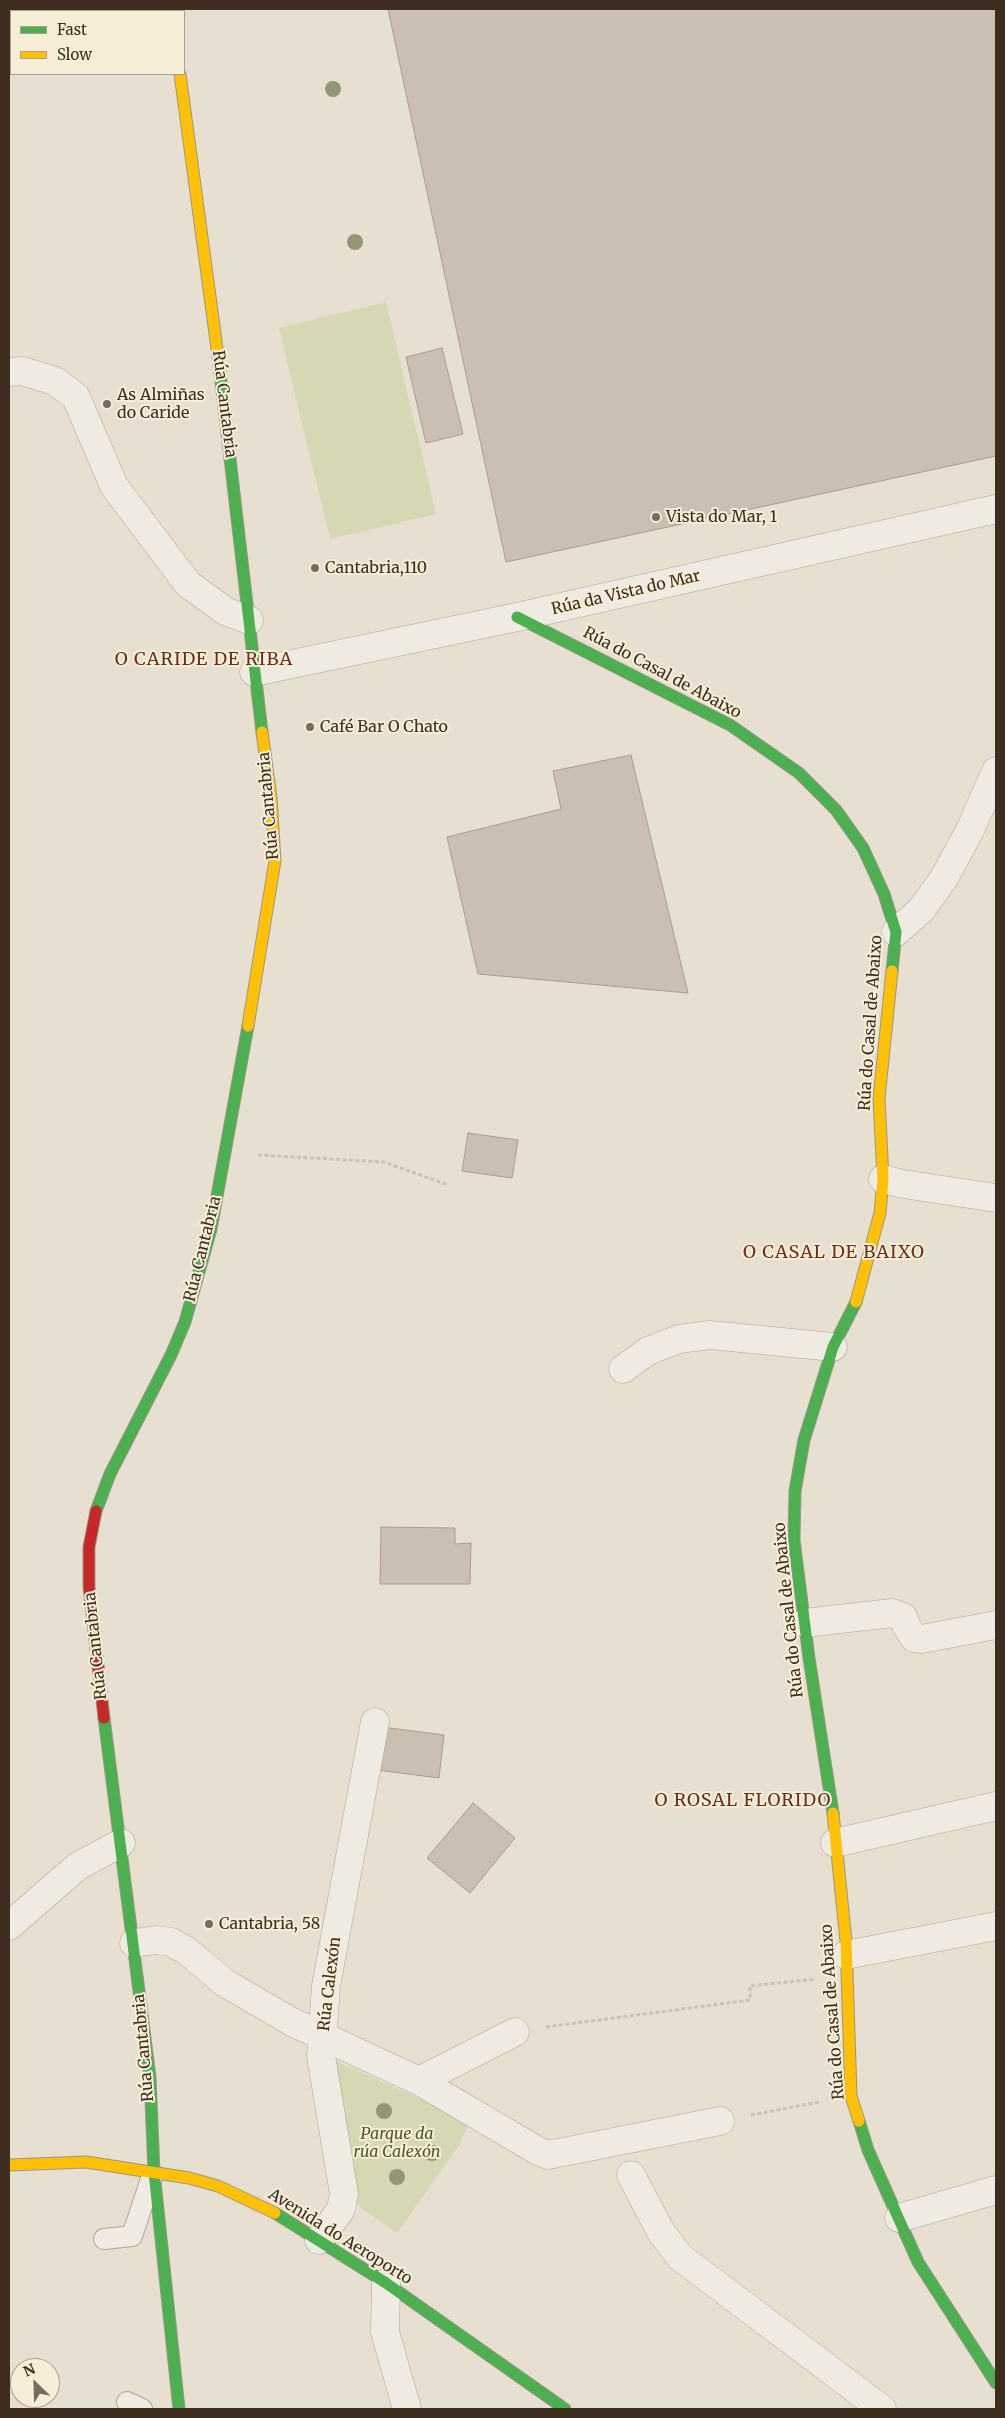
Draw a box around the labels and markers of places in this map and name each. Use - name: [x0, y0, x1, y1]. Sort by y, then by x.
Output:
- place label: As Almiñas do Caride: [117, 385, 205, 423]
- marker: As Almiñas do Caride: [101, 398, 113, 410]
- place label: Vista do Mar, 1: [666, 507, 777, 527]
- marker: Vista do Mar, 1: [650, 511, 662, 523]
- place label: Cantabria,110: [325, 558, 427, 578]
- marker: Cantabria,110: [309, 562, 321, 574]
- place label: Café Bar O Chato: [320, 717, 448, 737]
- marker: Café Bar O Chato: [304, 721, 316, 733]
- place label: Cantabria, 58: [219, 1914, 320, 1934]
- marker: Cantabria, 58: [203, 1918, 215, 1930]

